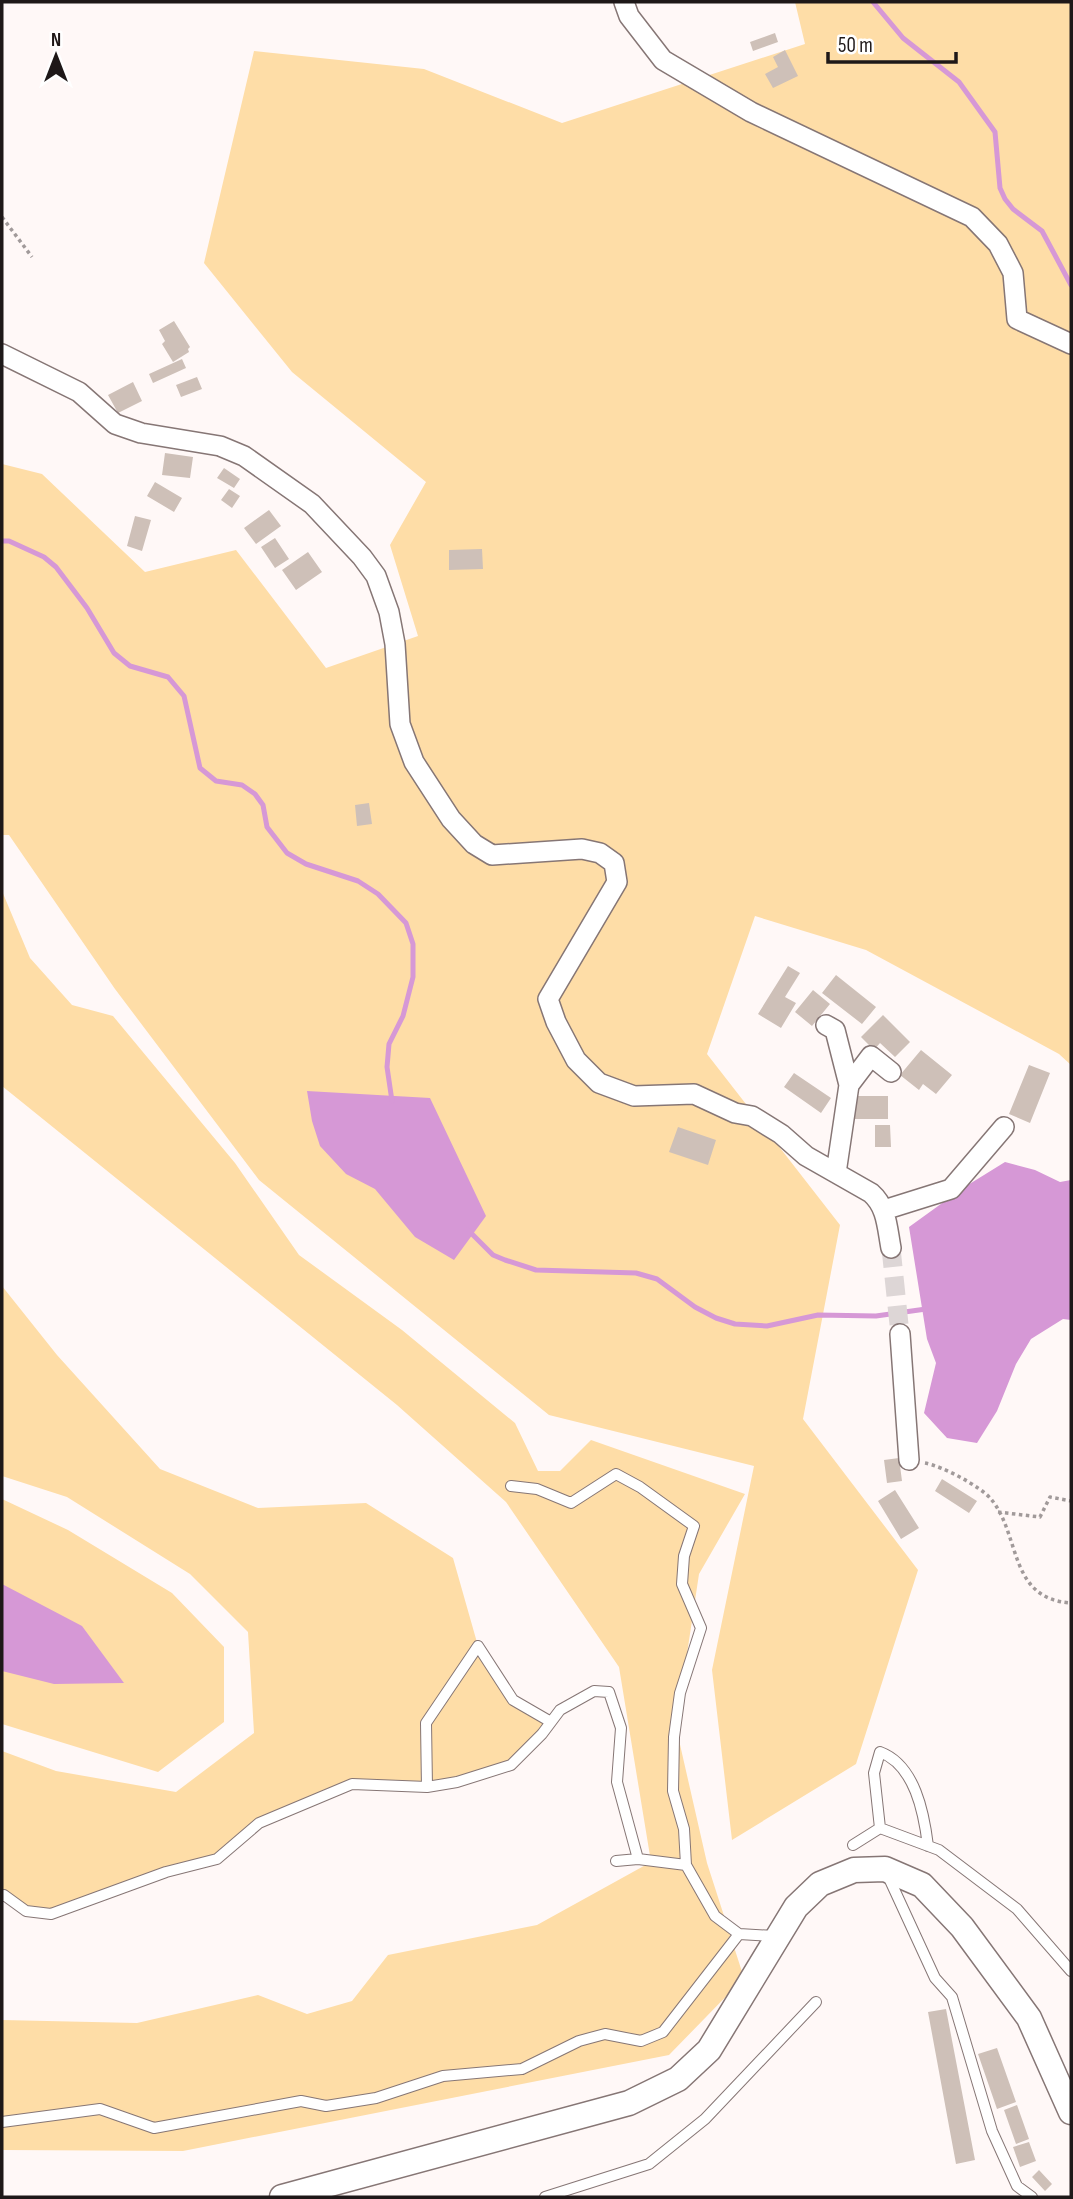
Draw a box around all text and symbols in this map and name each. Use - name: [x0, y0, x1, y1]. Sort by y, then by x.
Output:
- north arrow: [21, 21, 91, 91]
- scale bar: [828, 21, 956, 65]
- text: N: [51, 29, 61, 52]
- text: 50 m: [838, 33, 873, 58]

